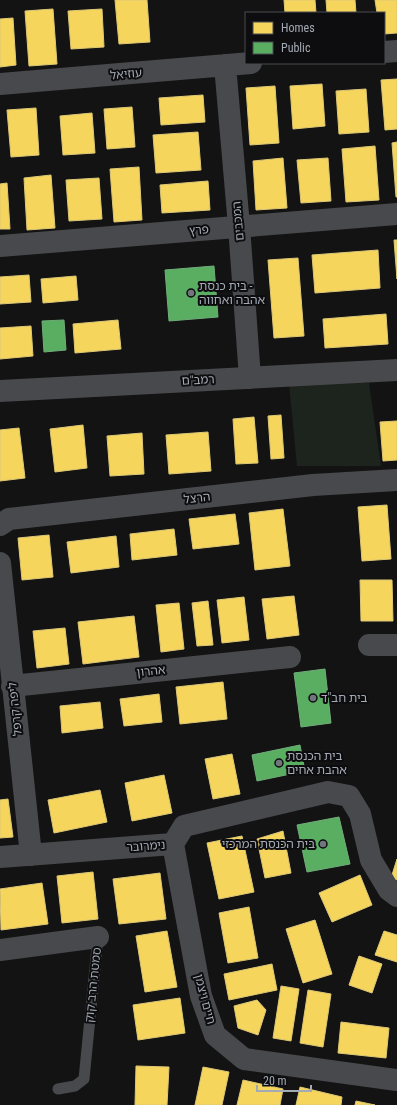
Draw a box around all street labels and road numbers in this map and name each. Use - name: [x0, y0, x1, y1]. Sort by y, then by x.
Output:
- street label: עוזיאל: [109, 66, 143, 82]
- street label: המכבים: [229, 201, 247, 241]
- street label: פרץ: [189, 222, 209, 238]
- street label: רמב"ם: [181, 372, 215, 388]
- street label: הרצל: [183, 490, 211, 506]
- street label: אהרון: [136, 662, 167, 679]
- street label: ליפה קרפל: [5, 681, 25, 737]
- street label: נימרובר: [126, 838, 166, 854]
- street label: סמטת הרב קוק: [82, 946, 104, 1023]
- street label: חיים ויצמן: [192, 972, 218, 1026]

